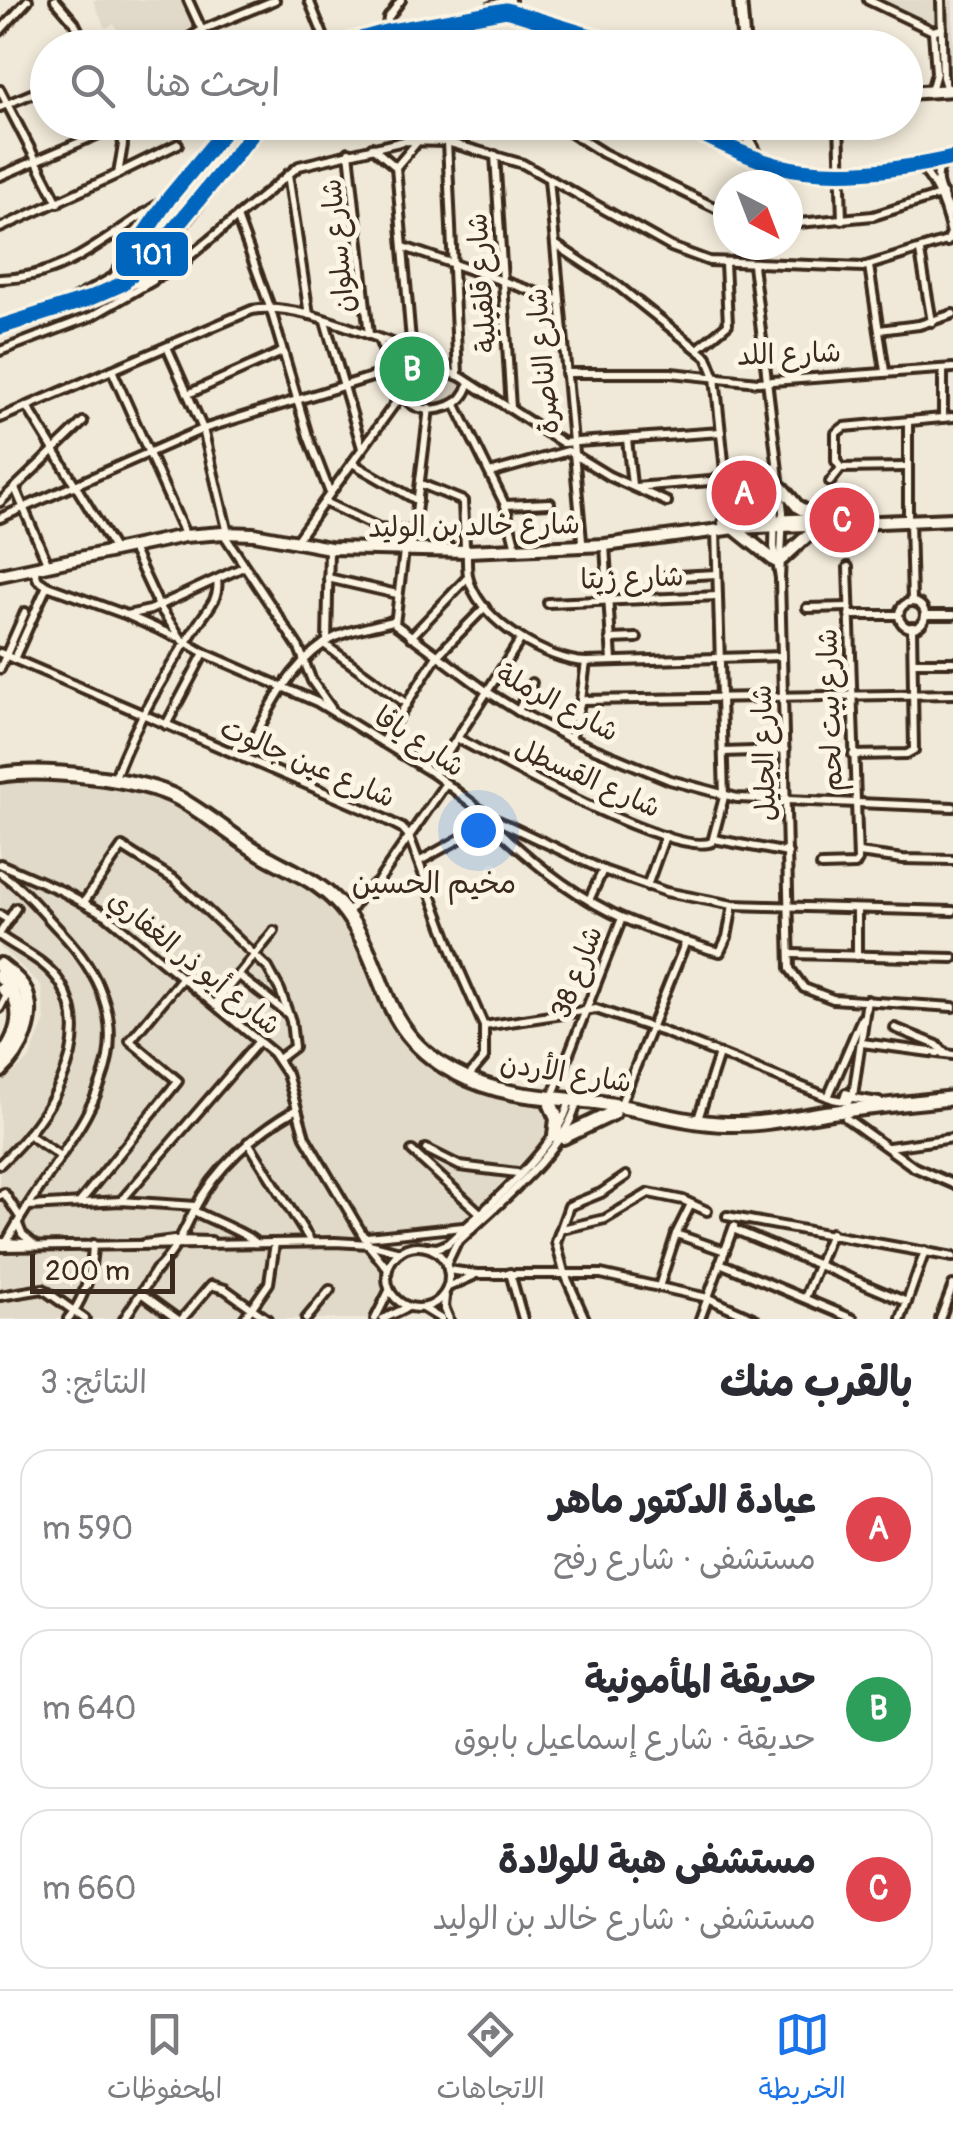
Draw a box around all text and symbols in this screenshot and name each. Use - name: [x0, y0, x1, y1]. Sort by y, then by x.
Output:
- search box: [30, 30, 923, 140]
- icon: search: [65, 58, 120, 113]
- text: ابحث هنا: [145, 60, 280, 108]
- north arrow: [713, 170, 803, 260]
- street label: شارع سلوان: [314, 177, 364, 315]
- street label: شارع قلقيلية: [460, 212, 506, 354]
- line badge: 101: [114, 230, 190, 278]
- text: 101: [131, 238, 173, 273]
- street label: شارع الناصرة: [520, 286, 568, 435]
- pin: B: [380, 332, 444, 406]
- street label: شارع اللد: [736, 335, 842, 375]
- pin: A: [712, 456, 776, 530]
- pin: C: [810, 482, 874, 558]
- street label: شارع خالد بن الوليد: [368, 507, 580, 547]
- street label: شارع زيتا: [580, 559, 684, 599]
- street label: شارع بيت لحم: [810, 628, 854, 792]
- street label: شارع الرملة: [490, 657, 624, 751]
- street label: شارع الجليل: [745, 684, 785, 822]
- street label: شارع يافا: [367, 699, 471, 786]
- street label: شارع عين جالوت: [214, 711, 400, 817]
- street label: شارع القسطل: [509, 731, 666, 827]
- your location: [453, 805, 504, 856]
- district label: مخيم الحسين: [352, 865, 516, 905]
- street label: شارع أبو ذر الغفاري: [99, 883, 287, 1045]
- street label: شارع 38: [544, 921, 612, 1024]
- street label: شارع الأردن: [497, 1044, 634, 1102]
- scale bar: [30, 1249, 175, 1294]
- text: 200 m: [45, 1254, 130, 1289]
- text: بالقرب منك: [720, 1357, 913, 1409]
- text: النتائج: 3: [40, 1363, 147, 1403]
- text: عيادة الدكتور ماهر: [550, 1477, 816, 1525]
- text: 590 m: [42, 1509, 133, 1549]
- text: A: [868, 1509, 889, 1549]
- text: مستشفى · شارع رفح: [553, 1539, 816, 1579]
- text: حديقة المأمونية: [584, 1657, 816, 1705]
- text: 640 m: [42, 1689, 136, 1729]
- text: B: [869, 1689, 888, 1729]
- text: حديقة · شارع إسماعيل بابوق: [454, 1719, 816, 1759]
- text: مستشفى هبة للولادة: [498, 1837, 816, 1885]
- text: 660 m: [42, 1869, 136, 1909]
- text: C: [869, 1869, 888, 1909]
- text: مستشفى · شارع خالد بن الوليد: [432, 1899, 816, 1939]
- tab: المحفوظات: [107, 2007, 222, 2113]
- tab: الاتجاهات: [436, 2007, 545, 2113]
- tab: الخريطة: [759, 2007, 846, 2113]

